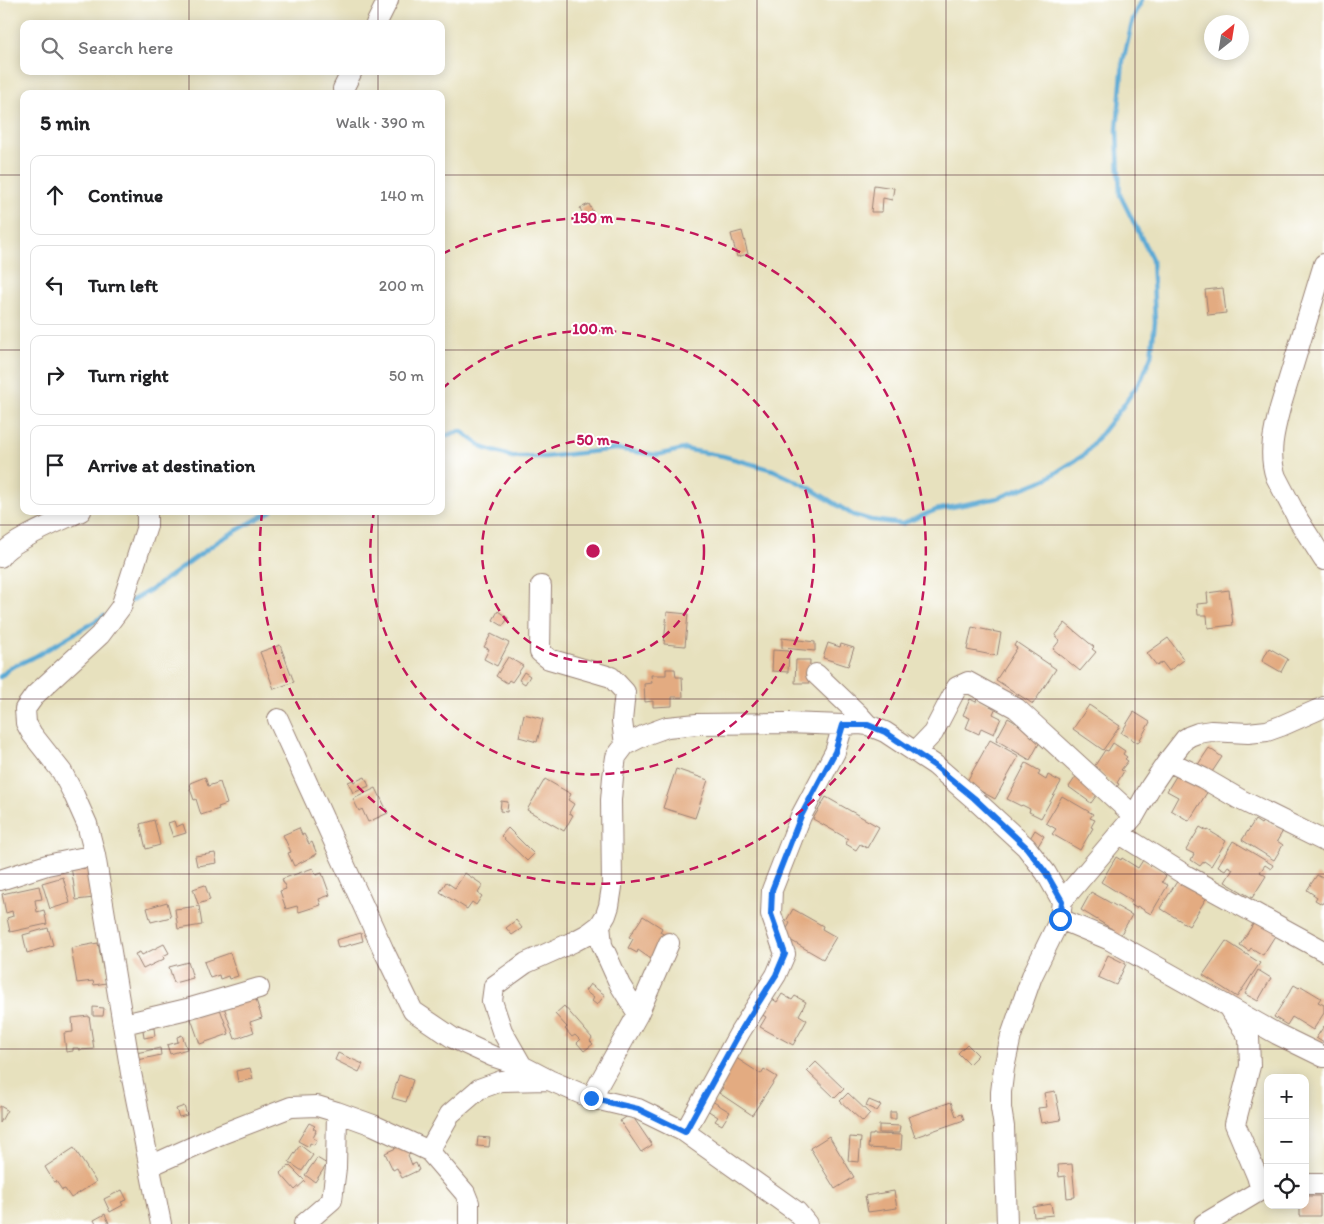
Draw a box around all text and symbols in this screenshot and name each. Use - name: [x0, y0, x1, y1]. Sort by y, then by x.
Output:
- north arrow: [1204, 15, 1249, 60]
- search box: [20, 20, 445, 75]
- icon: search: [38, 34, 66, 62]
- text: Search here: [78, 36, 173, 59]
- text: 5 min: [40, 110, 90, 135]
- text: Walk · 390 m: [336, 113, 425, 132]
- icon: ahead: [41, 181, 69, 209]
- text: Continue: [88, 184, 163, 207]
- text: 140 m: [380, 186, 424, 205]
- text: 150 m: [573, 209, 613, 227]
- icon: left: [41, 271, 69, 299]
- text: Turn left: [88, 274, 158, 297]
- text: 200 m: [379, 276, 424, 295]
- text: 100 m: [572, 320, 614, 338]
- icon: right: [41, 361, 69, 389]
- text: Turn right: [88, 364, 169, 387]
- text: 50 m: [389, 366, 424, 385]
- text: 50 m: [576, 431, 610, 449]
- icon: arrive: [41, 451, 69, 479]
- text: Arrive at destination: [88, 454, 255, 477]
- centre of rings: [584, 542, 602, 560]
- route start: [1049, 908, 1072, 931]
- map controls: [1264, 1074, 1309, 1209]
- button: +: [1264, 1074, 1309, 1119]
- route end: [580, 1087, 603, 1110]
- button: −: [1264, 1119, 1309, 1164]
- button: locate: [1264, 1164, 1309, 1209]

